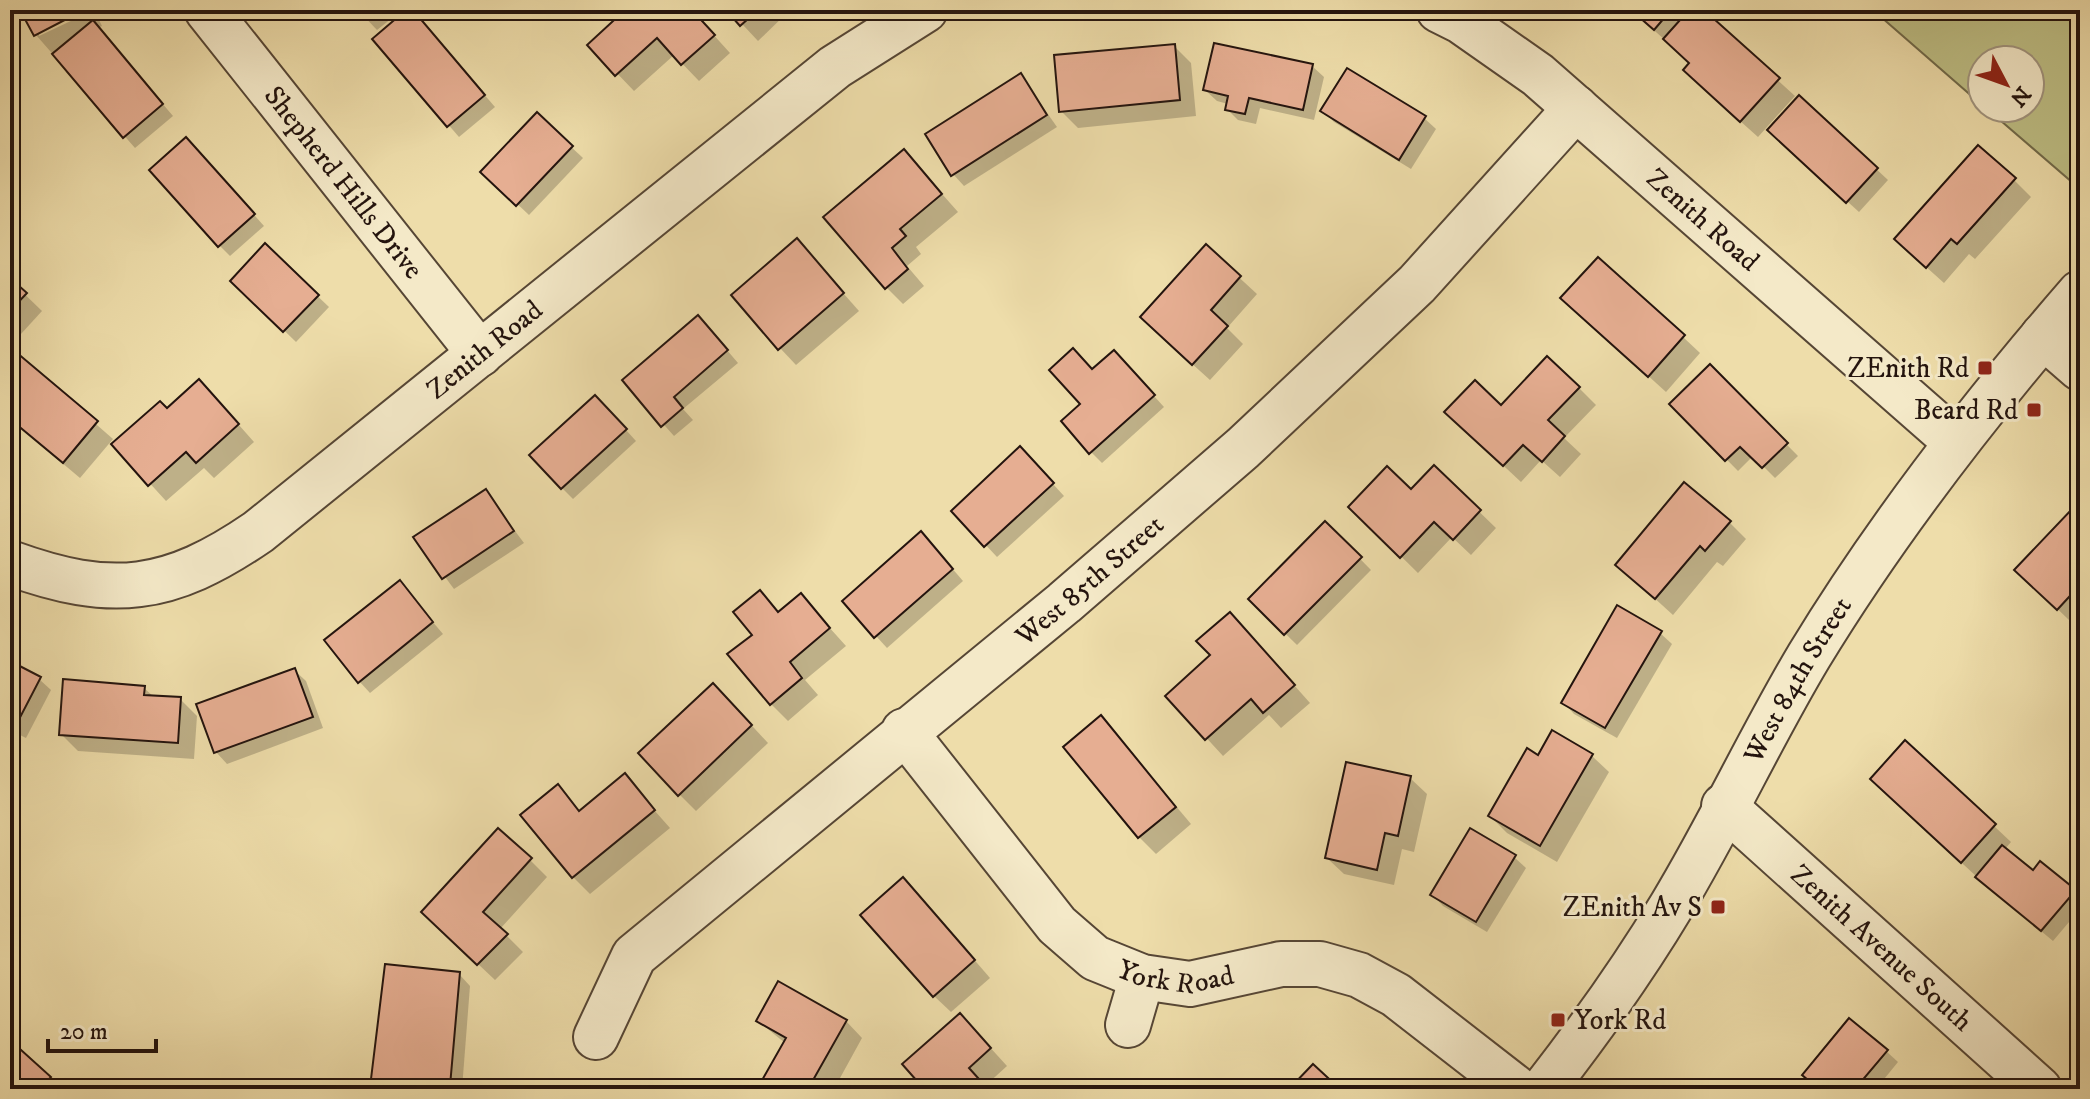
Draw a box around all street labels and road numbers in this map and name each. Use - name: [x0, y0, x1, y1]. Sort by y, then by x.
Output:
- street label: Shepherd Hills Drive: [256, 79, 431, 286]
- street label: Zenith Road: [1639, 161, 1767, 279]
- street label: Zenith Road: [419, 292, 550, 407]
- street label: West 85th Street: [1007, 507, 1171, 654]
- street label: West 84th Street: [1735, 590, 1859, 770]
- street label: Zenith Avenue South: [1783, 857, 1980, 1039]
- street label: York Road: [1112, 951, 1237, 1002]

